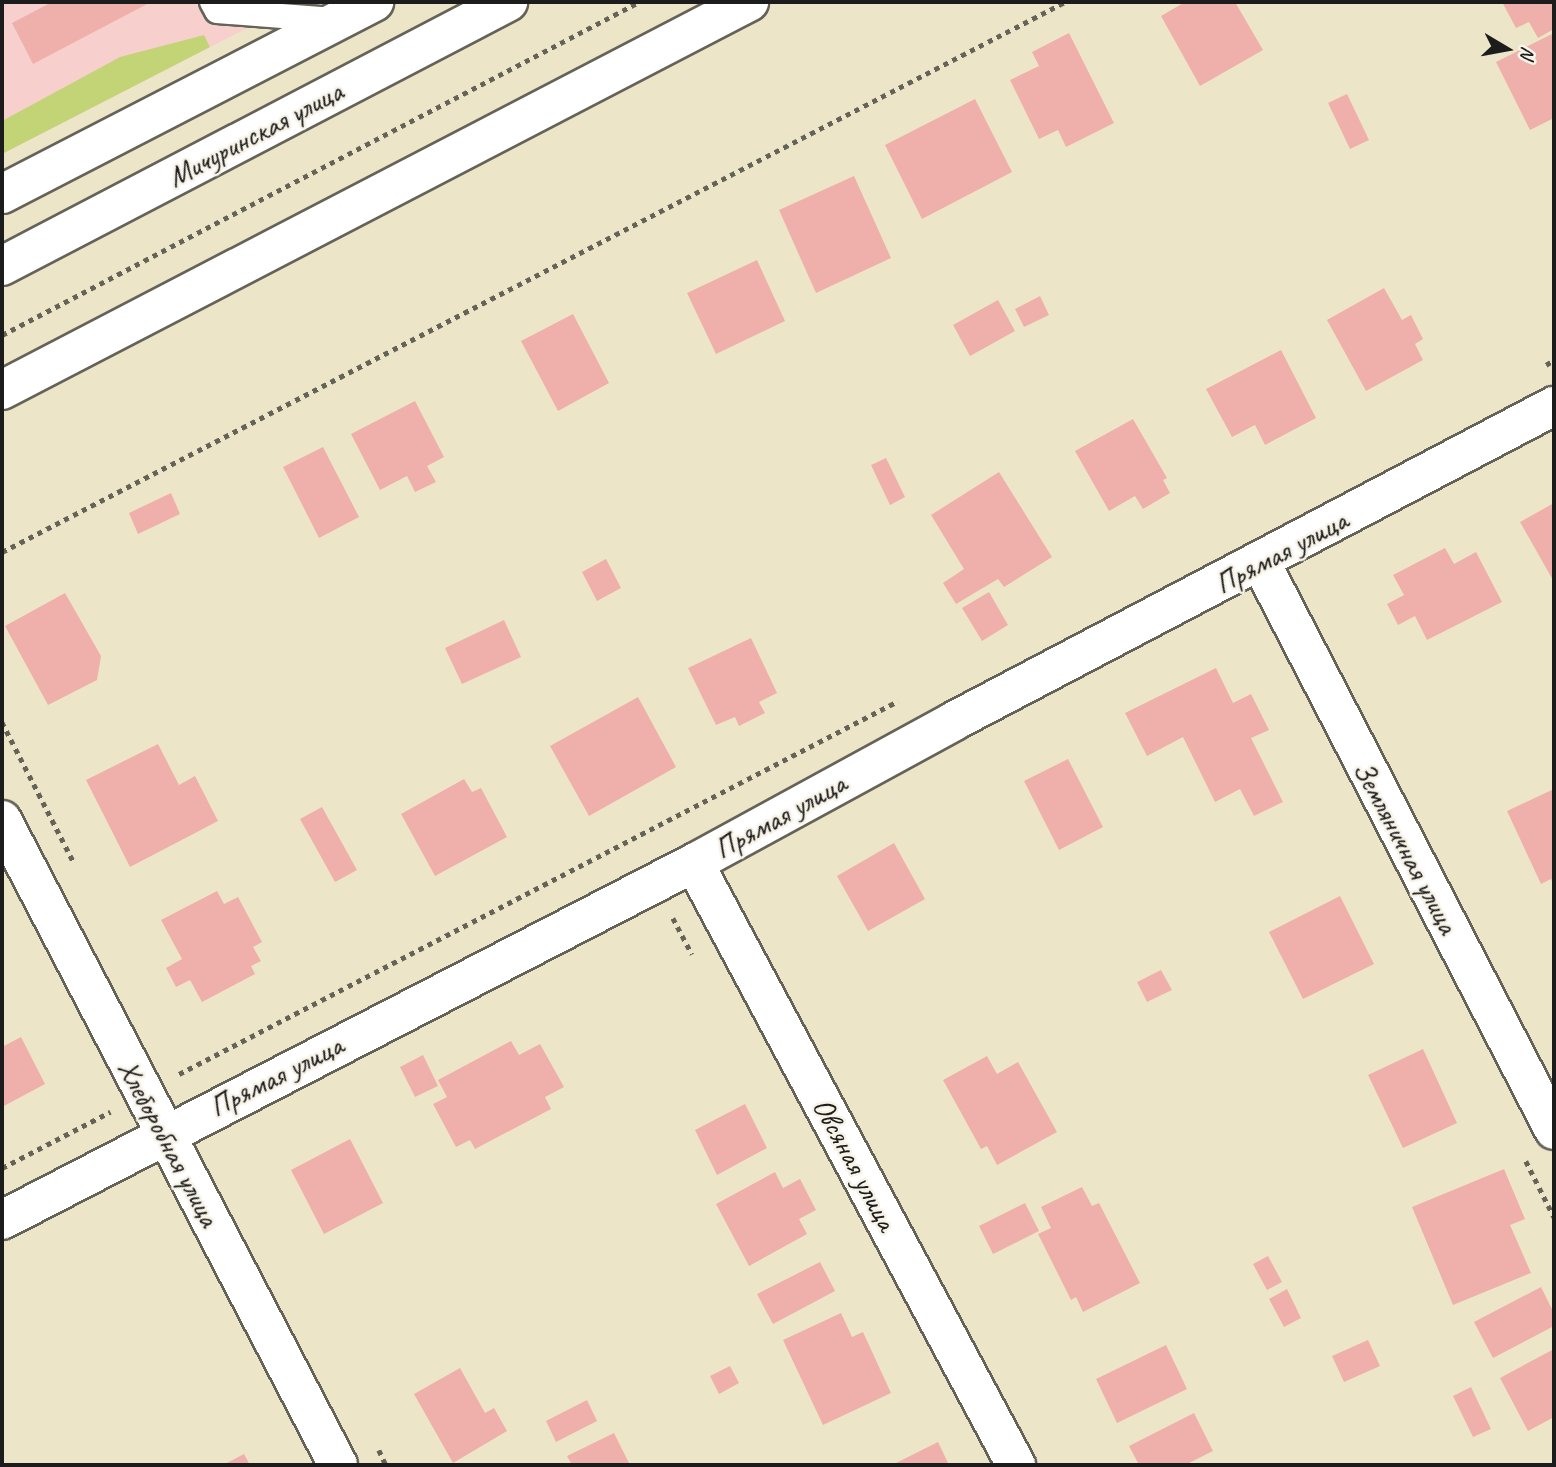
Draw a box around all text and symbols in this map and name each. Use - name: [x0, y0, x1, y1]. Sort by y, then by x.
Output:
- north arrow: [1472, 14, 1542, 84]
- text: N: [1515, 45, 1541, 61]
- street label: Мичуринская улица: [160, 72, 350, 196]
- street label: Прямая улица: [1209, 502, 1353, 602]
- street label: Земляничная улица: [1345, 754, 1467, 940]
- street label: Прямая улица: [708, 765, 852, 867]
- street label: Прямая улица: [203, 1027, 349, 1125]
- street label: Хлеборобная улица: [110, 1053, 228, 1233]
- street label: Овсяная улица: [805, 1092, 905, 1236]

